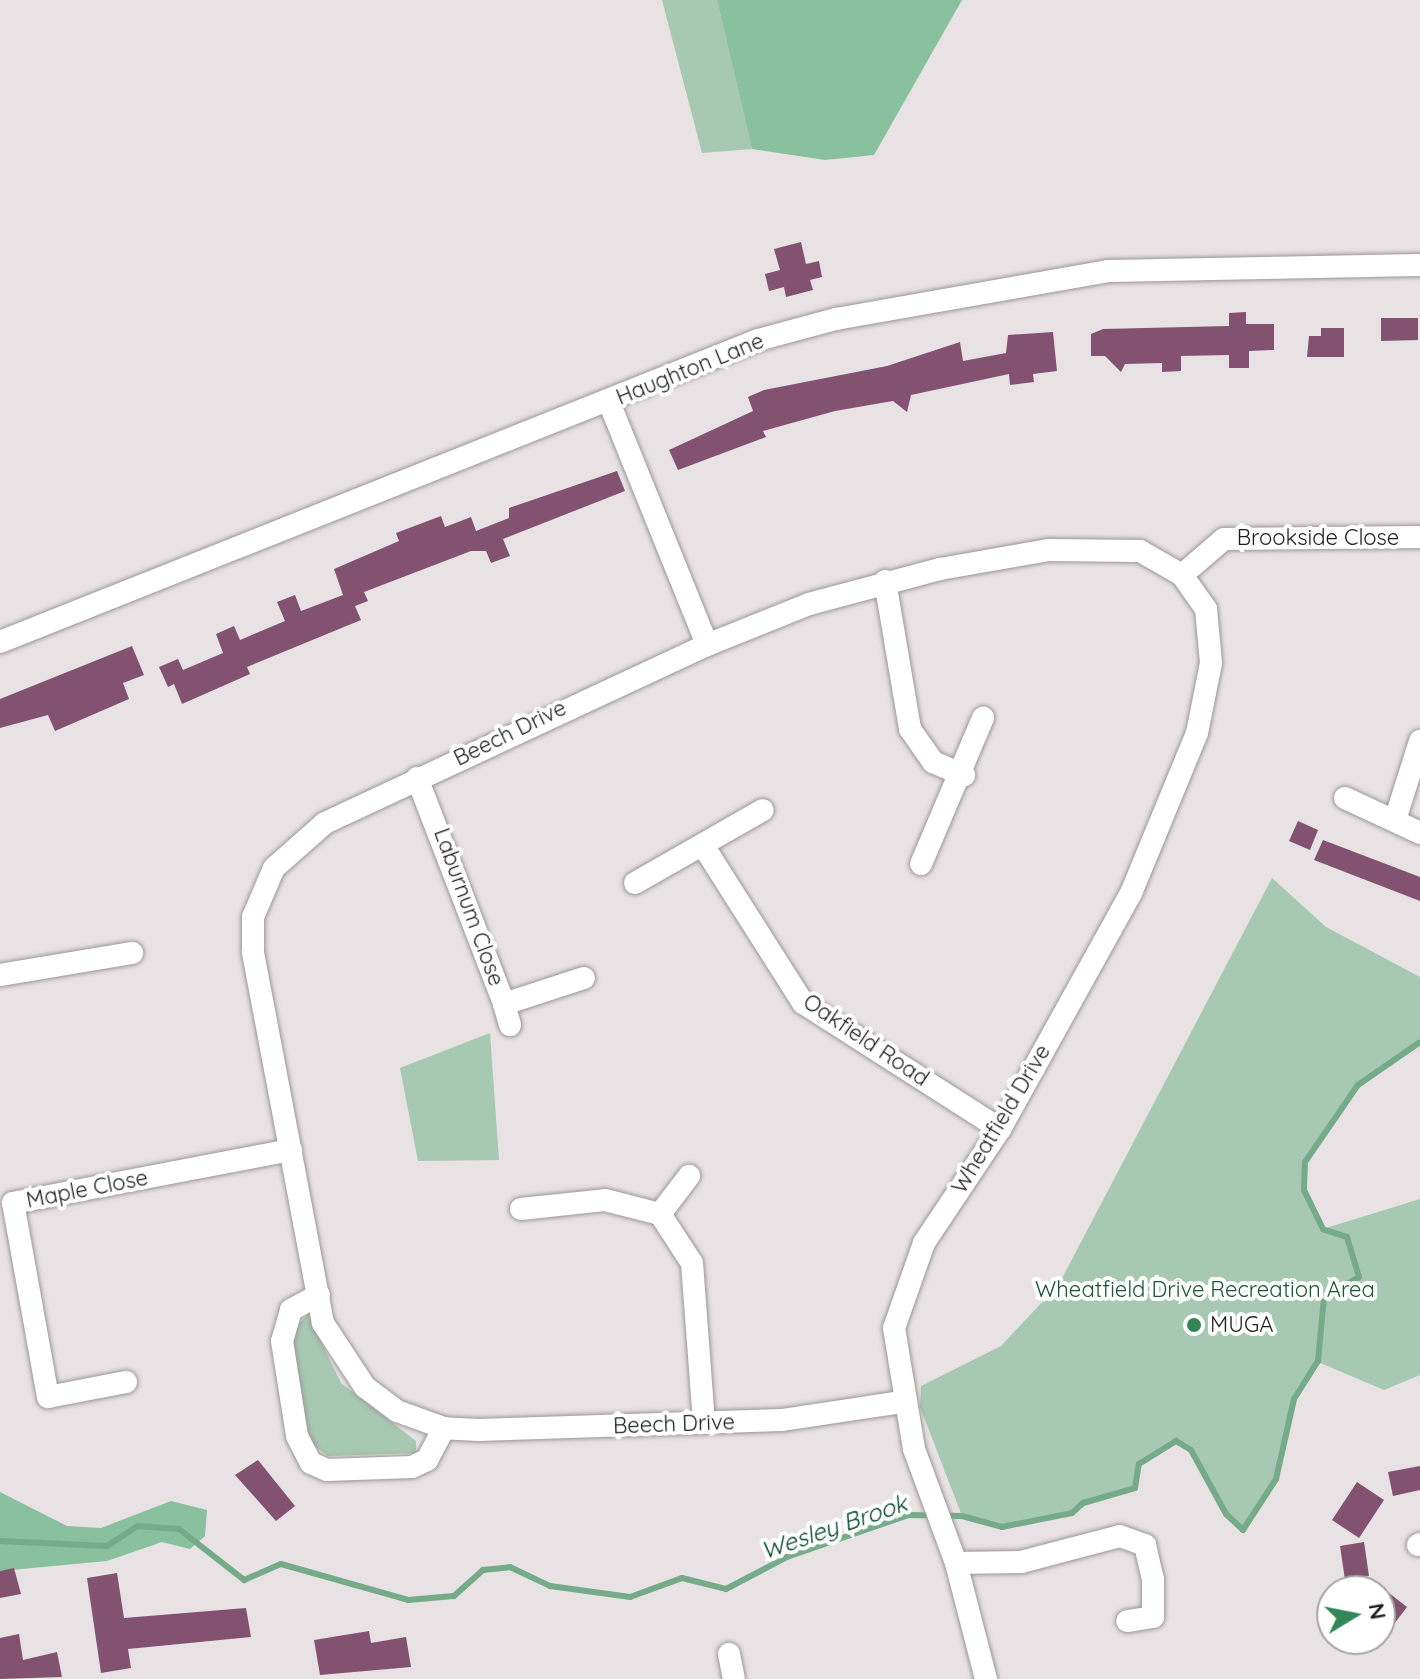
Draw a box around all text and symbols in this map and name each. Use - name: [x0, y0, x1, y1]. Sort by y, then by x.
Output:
- street label: Haughton Lane: [612, 327, 768, 411]
- street label: Brookside Close: [1237, 525, 1399, 551]
- street label: Beech Drive: [449, 694, 571, 772]
- street label: Laburnum Close: [428, 825, 510, 989]
- street label: Oakfield Road: [798, 988, 934, 1092]
- street label: Wheatfield Drive: [946, 1040, 1056, 1198]
- street label: Maple Close: [24, 1164, 150, 1214]
- park label: Wheatfield Drive Recreation Area: [1035, 1277, 1375, 1303]
- place label: MUGA: [1210, 1312, 1273, 1338]
- marker: MUGA: [1185, 1316, 1203, 1334]
- street label: Beech Drive: [613, 1409, 735, 1439]
- water label: Wesley Brook: [757, 1489, 911, 1565]
- north arrow: [1316, 1575, 1396, 1655]
- text: N: [1362, 1601, 1393, 1622]

